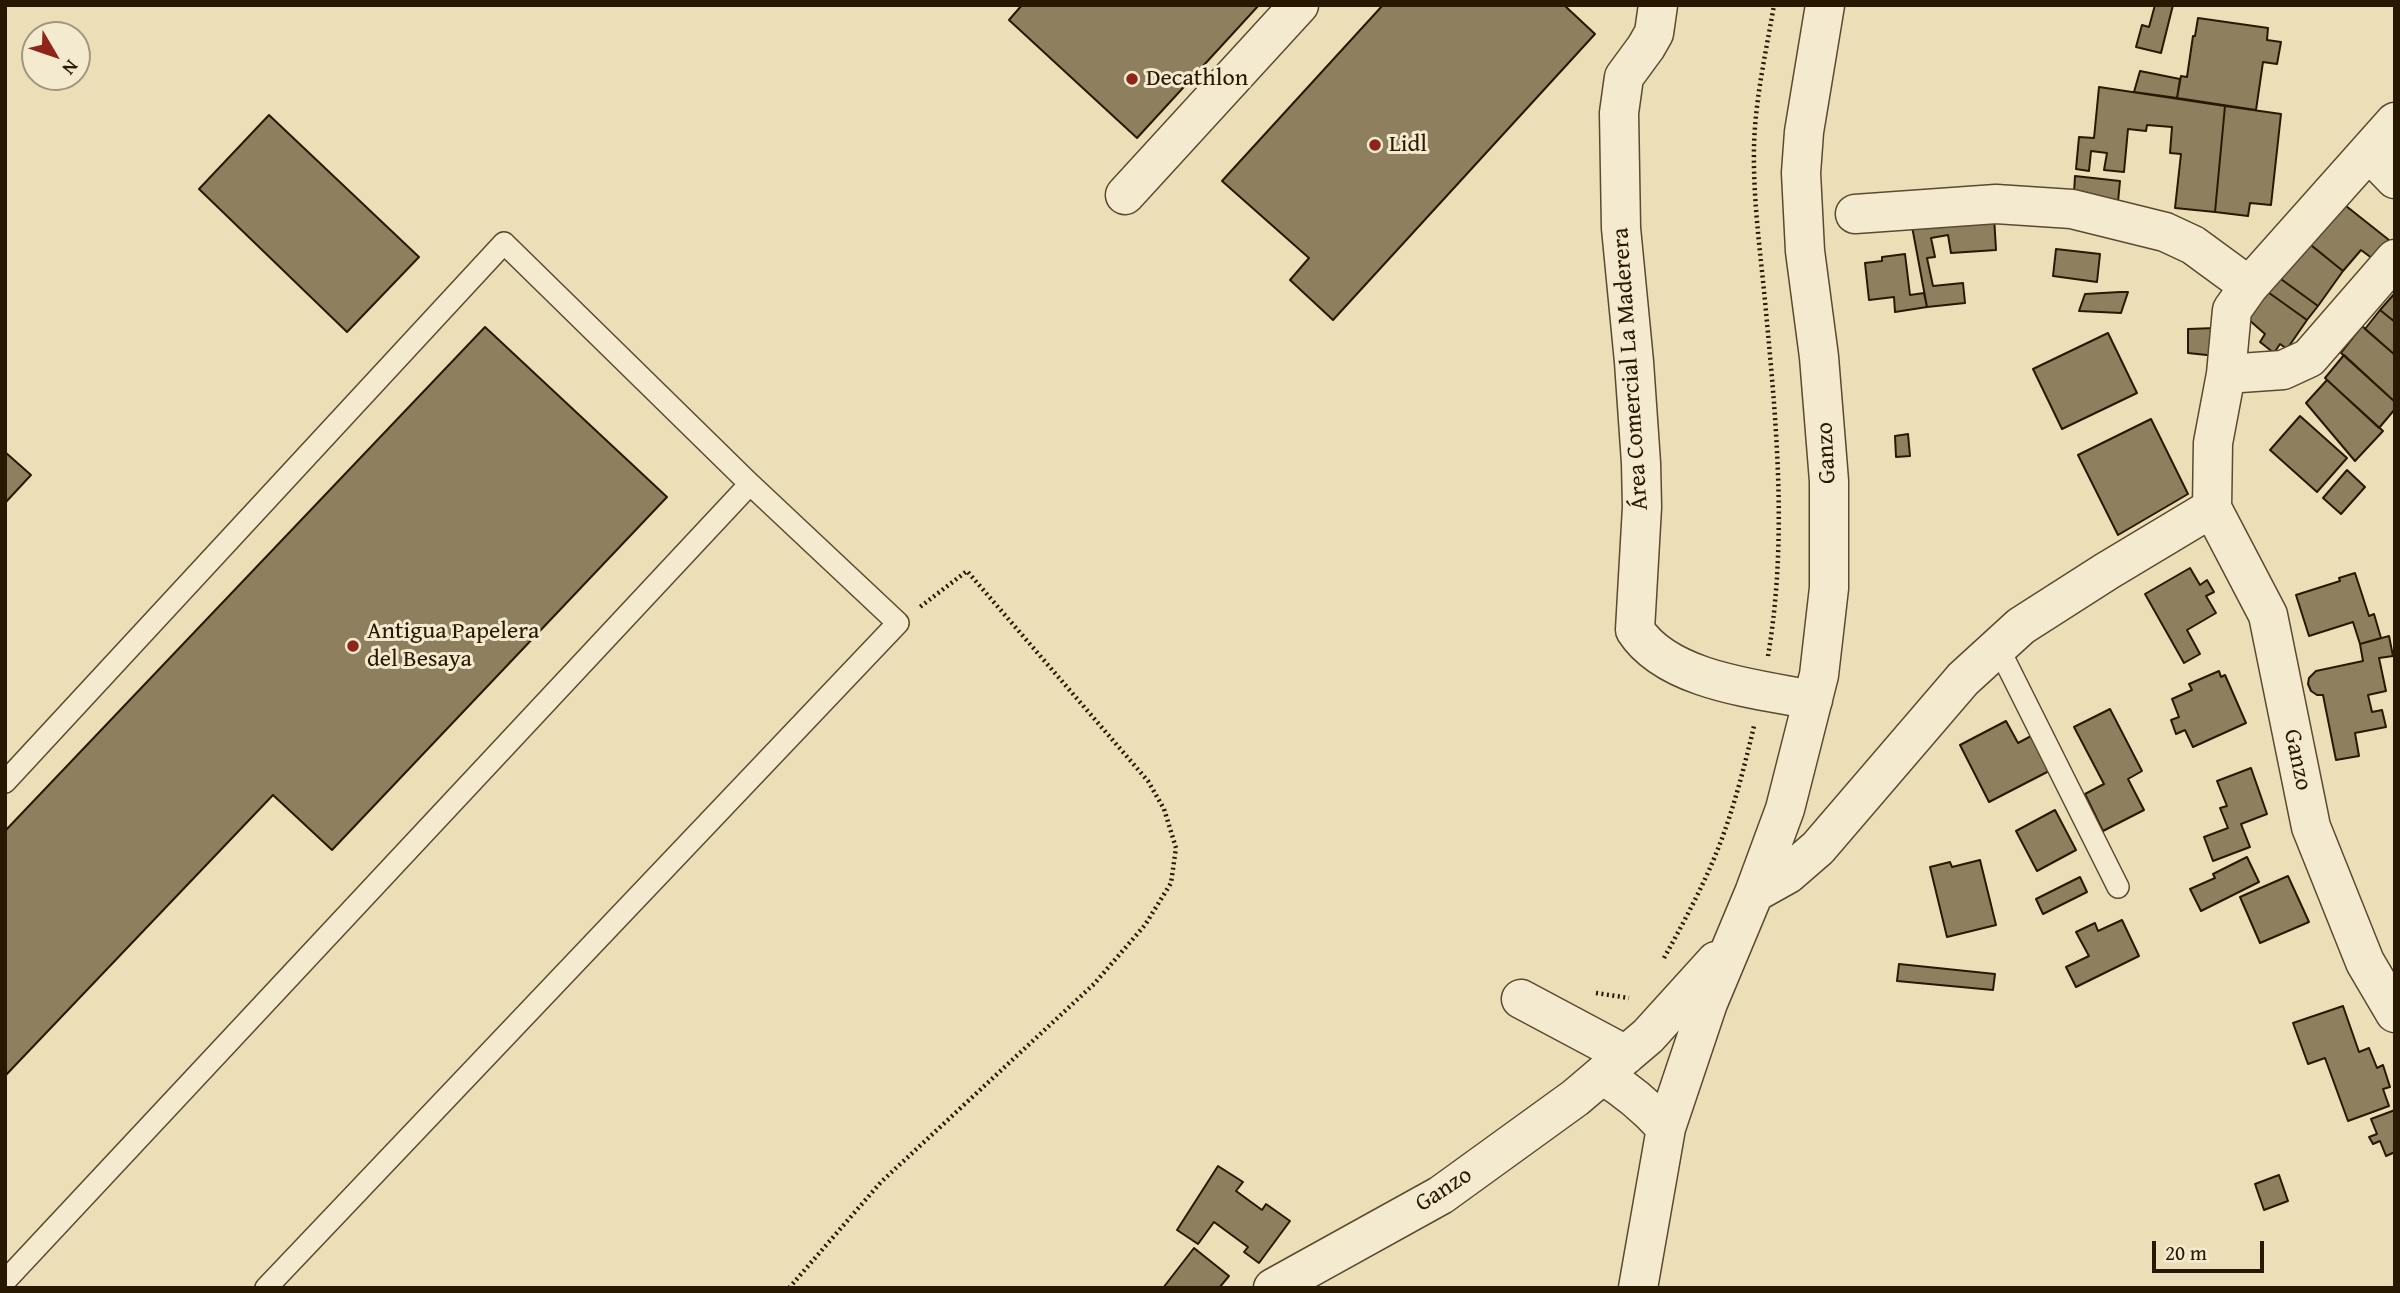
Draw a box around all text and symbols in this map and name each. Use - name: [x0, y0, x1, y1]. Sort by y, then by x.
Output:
- north arrow: [21, 21, 91, 91]
- text: N: [56, 54, 86, 82]
- place label: Decathlon: [1146, 65, 1248, 93]
- marker: Decathlon: [1124, 71, 1140, 87]
- place label: Lidl: [1389, 131, 1427, 159]
- marker: Lidl: [1367, 137, 1383, 153]
- street label: Área Comercial La Maderera: [1607, 227, 1655, 511]
- street label: Ganzo: [1811, 421, 1843, 485]
- place label: Antigua Papelera del Besaya: [367, 618, 539, 674]
- marker: Antigua Papelera del Besaya: [345, 638, 361, 654]
- street label: Ganzo: [2276, 727, 2318, 793]
- street label: Ganzo: [1410, 1161, 1478, 1219]
- scale bar: [2155, 1226, 2267, 1270]
- text: 20 m: [2165, 1237, 2207, 1268]

